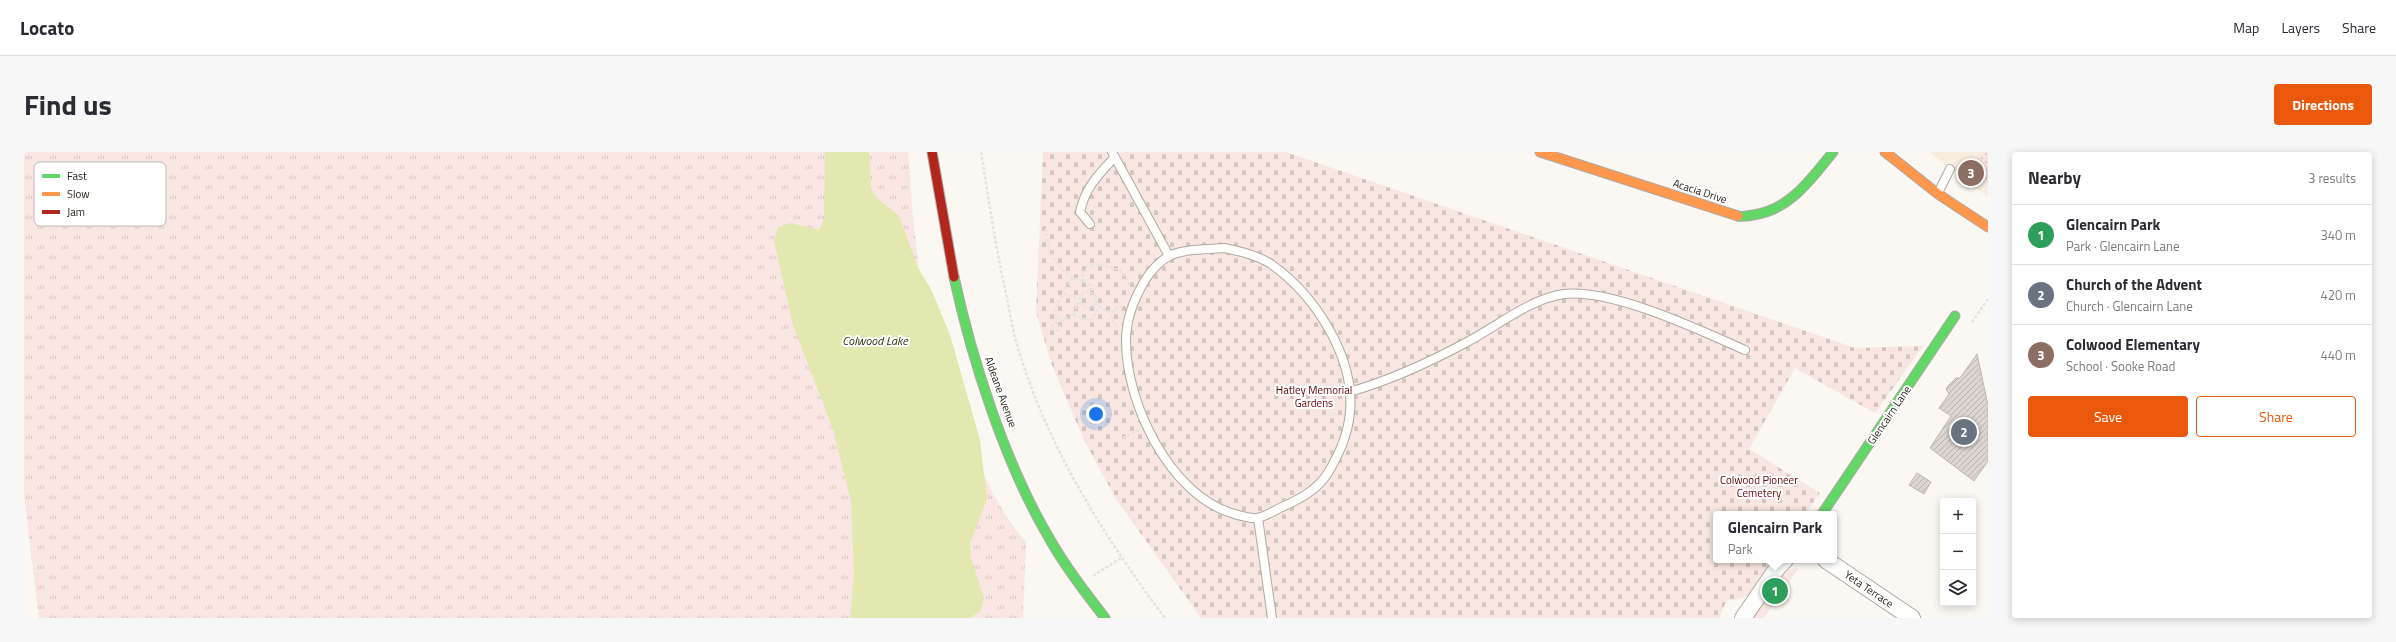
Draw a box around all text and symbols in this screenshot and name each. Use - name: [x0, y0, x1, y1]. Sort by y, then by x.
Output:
- text: Locato: [20, 13, 74, 42]
- text: Map: [2233, 17, 2259, 38]
- text: Layers: [2281, 17, 2320, 38]
- text: Share: [2342, 17, 2376, 38]
- text: Find us: [24, 83, 112, 126]
- button: Directions: [2274, 84, 2372, 125]
- pin: 3: [1958, 158, 1984, 188]
- legend: [34, 162, 166, 226]
- text: Nearby: [2028, 165, 2081, 191]
- text: Fast: [67, 168, 87, 184]
- text: 3 results: [2308, 168, 2356, 188]
- street label: Acacia Drive: [1671, 175, 1730, 207]
- text: Slow: [67, 186, 90, 202]
- text: Jam: [67, 204, 85, 220]
- text: Glencairn Park: [2066, 213, 2160, 236]
- text: 1: [2037, 225, 2045, 245]
- text: 340 m: [2320, 225, 2356, 245]
- text: Park · Glencairn Lane: [2066, 236, 2180, 256]
- text: Church of the Advent: [2066, 273, 2202, 296]
- text: 2: [2037, 285, 2045, 305]
- text: 420 m: [2320, 285, 2356, 305]
- text: Church · Glencairn Lane: [2066, 296, 2193, 316]
- water label: Colwood Lake: [842, 331, 909, 350]
- text: Colwood Elementary: [2066, 333, 2200, 356]
- text: 3: [2037, 345, 2045, 365]
- text: 440 m: [2320, 345, 2356, 365]
- street label: Aldeane Avenue: [981, 354, 1021, 430]
- text: School · Sooke Road: [2066, 356, 2175, 376]
- park label: Hatley Memorial Gardens: [1276, 382, 1352, 411]
- street label: Glencairn Lane: [1863, 382, 1915, 448]
- button: Save: [2028, 396, 2188, 437]
- button: Share: [2196, 396, 2356, 437]
- your location: [1086, 404, 1106, 424]
- pin: 2: [1951, 417, 1977, 447]
- park label: Colwood Pioneer Cemetery: [1720, 472, 1798, 501]
- map controls: [1940, 498, 1976, 606]
- button: +: [1940, 498, 1976, 534]
- popup: [1713, 511, 1837, 563]
- text: Glencairn Park: [1728, 516, 1822, 539]
- button: −: [1940, 534, 1976, 570]
- text: Park: [1728, 539, 1753, 559]
- street label: Yeta Terrace: [1841, 567, 1897, 612]
- button: layers: [1940, 570, 1976, 606]
- pin: 1: [1762, 576, 1788, 606]

